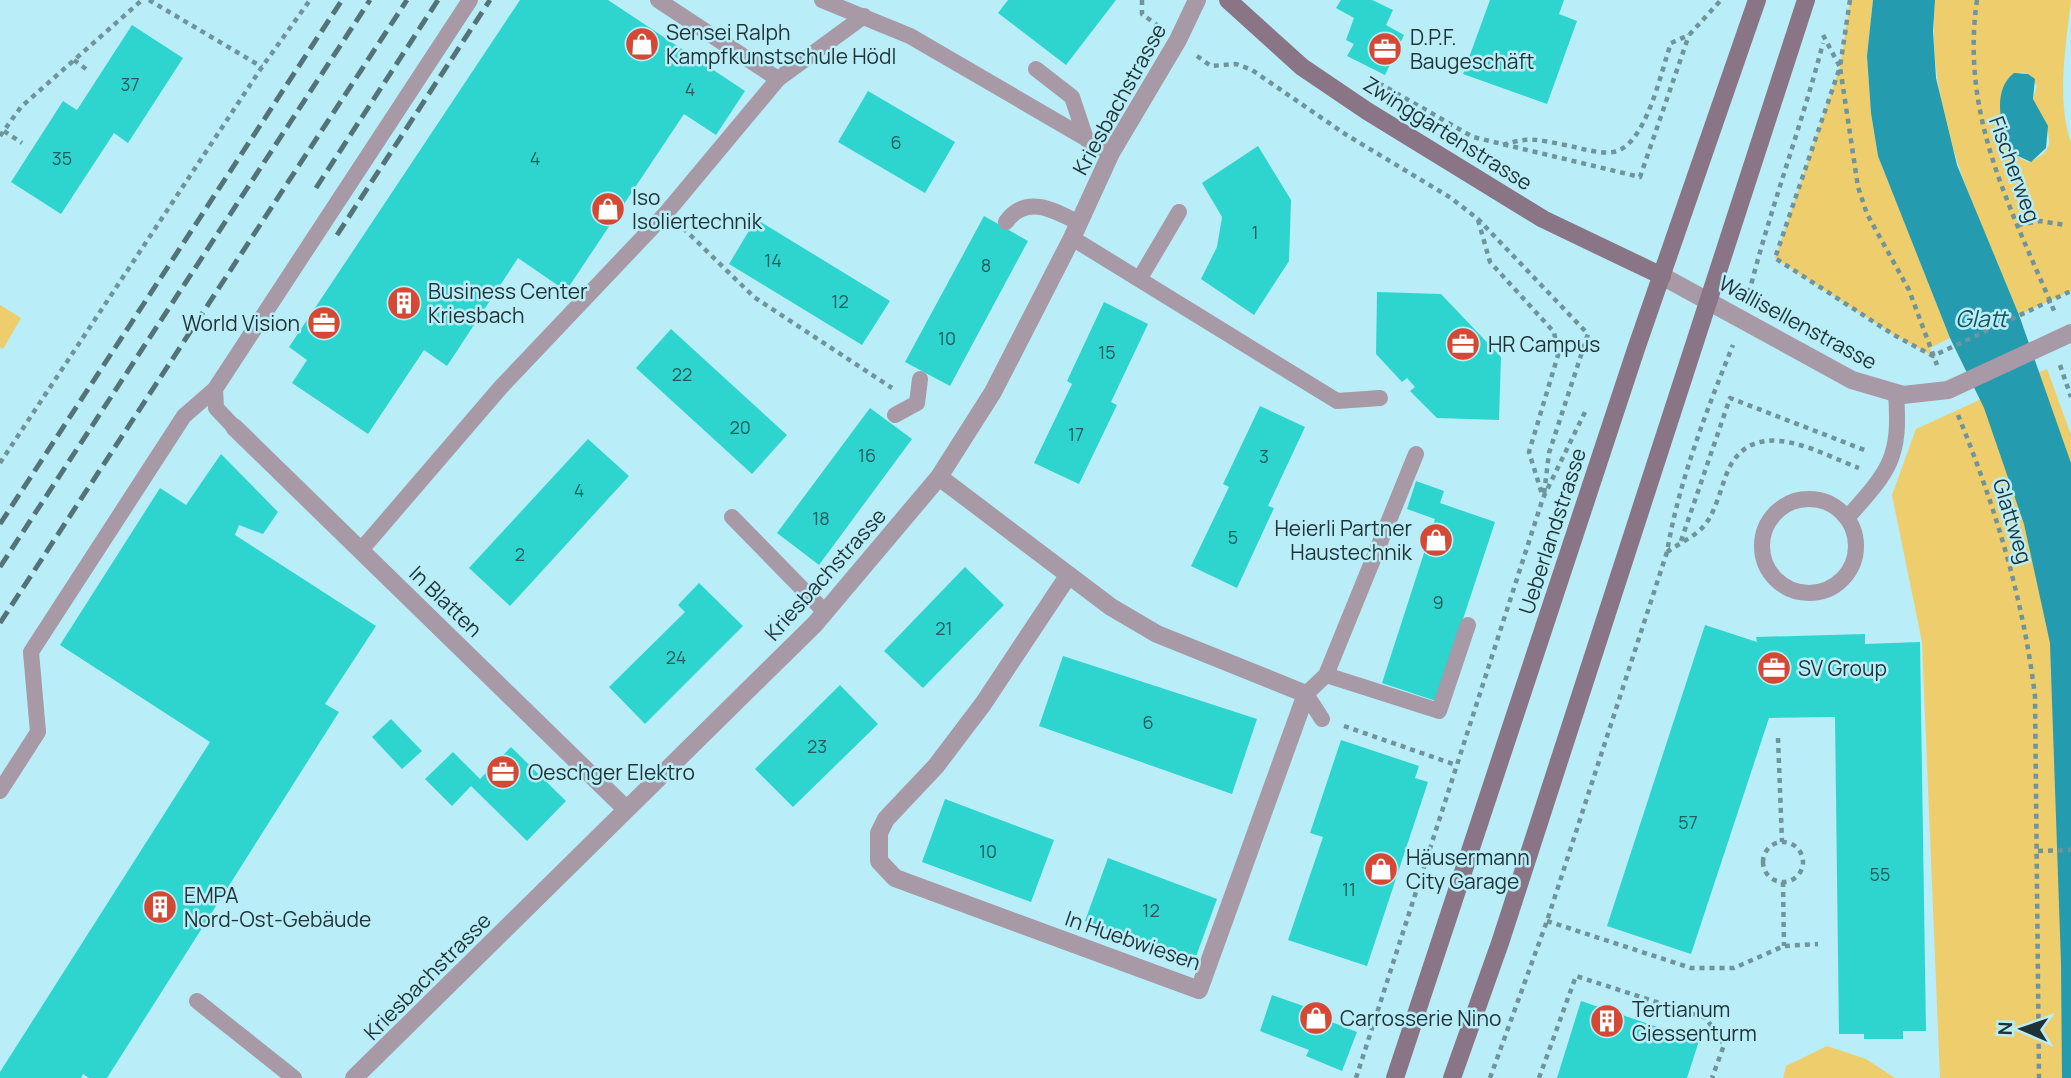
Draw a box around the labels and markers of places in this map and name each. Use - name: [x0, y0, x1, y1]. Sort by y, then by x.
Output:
- place label: Sensei Ralph Kampfkunstschule Hödl: [666, 18, 896, 70]
- place label: D.P.F. Baugeschäft: [1410, 23, 1534, 75]
- shop icon: Sensei Ralph Kampfkunstschule Hödl: [623, 25, 661, 63]
- office icon: D.P.F. Baugeschäft: [1366, 30, 1404, 68]
- place label: Iso Isoliertechnik: [632, 183, 763, 235]
- shop icon: Iso Isoliertechnik: [589, 190, 627, 228]
- place label: Business Center Kriesbach: [428, 277, 588, 329]
- building icon: Business Center Kriesbach: [385, 284, 423, 322]
- office icon: World Vision: [305, 304, 343, 342]
- place label: World Vision: [182, 309, 300, 337]
- office icon: HR Campus: [1444, 325, 1482, 363]
- place label: HR Campus: [1488, 330, 1600, 358]
- place label: Heierli Partner Haustechnik: [1275, 514, 1413, 566]
- shop icon: Heierli Partner Haustechnik: [1417, 521, 1455, 559]
- office icon: SV Group: [1755, 649, 1793, 687]
- place label: SV Group: [1798, 654, 1887, 682]
- office icon: Oeschger Elektro: [484, 753, 522, 791]
- place label: Oeschger Elektro: [528, 758, 695, 786]
- place label: Häusermann City Garage: [1406, 843, 1530, 895]
- shop icon: Häusermann City Garage: [1362, 850, 1400, 888]
- place label: EMPA Nord-Ost-Gebäude: [184, 881, 371, 933]
- building icon: EMPA Nord-Ost-Gebäude: [141, 888, 179, 926]
- place label: Tertianum Giessenturm: [1632, 995, 1757, 1047]
- shop icon: Carrosserie Nino: [1297, 999, 1335, 1037]
- building icon: Tertianum Giessenturm: [1588, 1002, 1626, 1040]
- place label: Carrosserie Nino: [1340, 1004, 1501, 1032]

